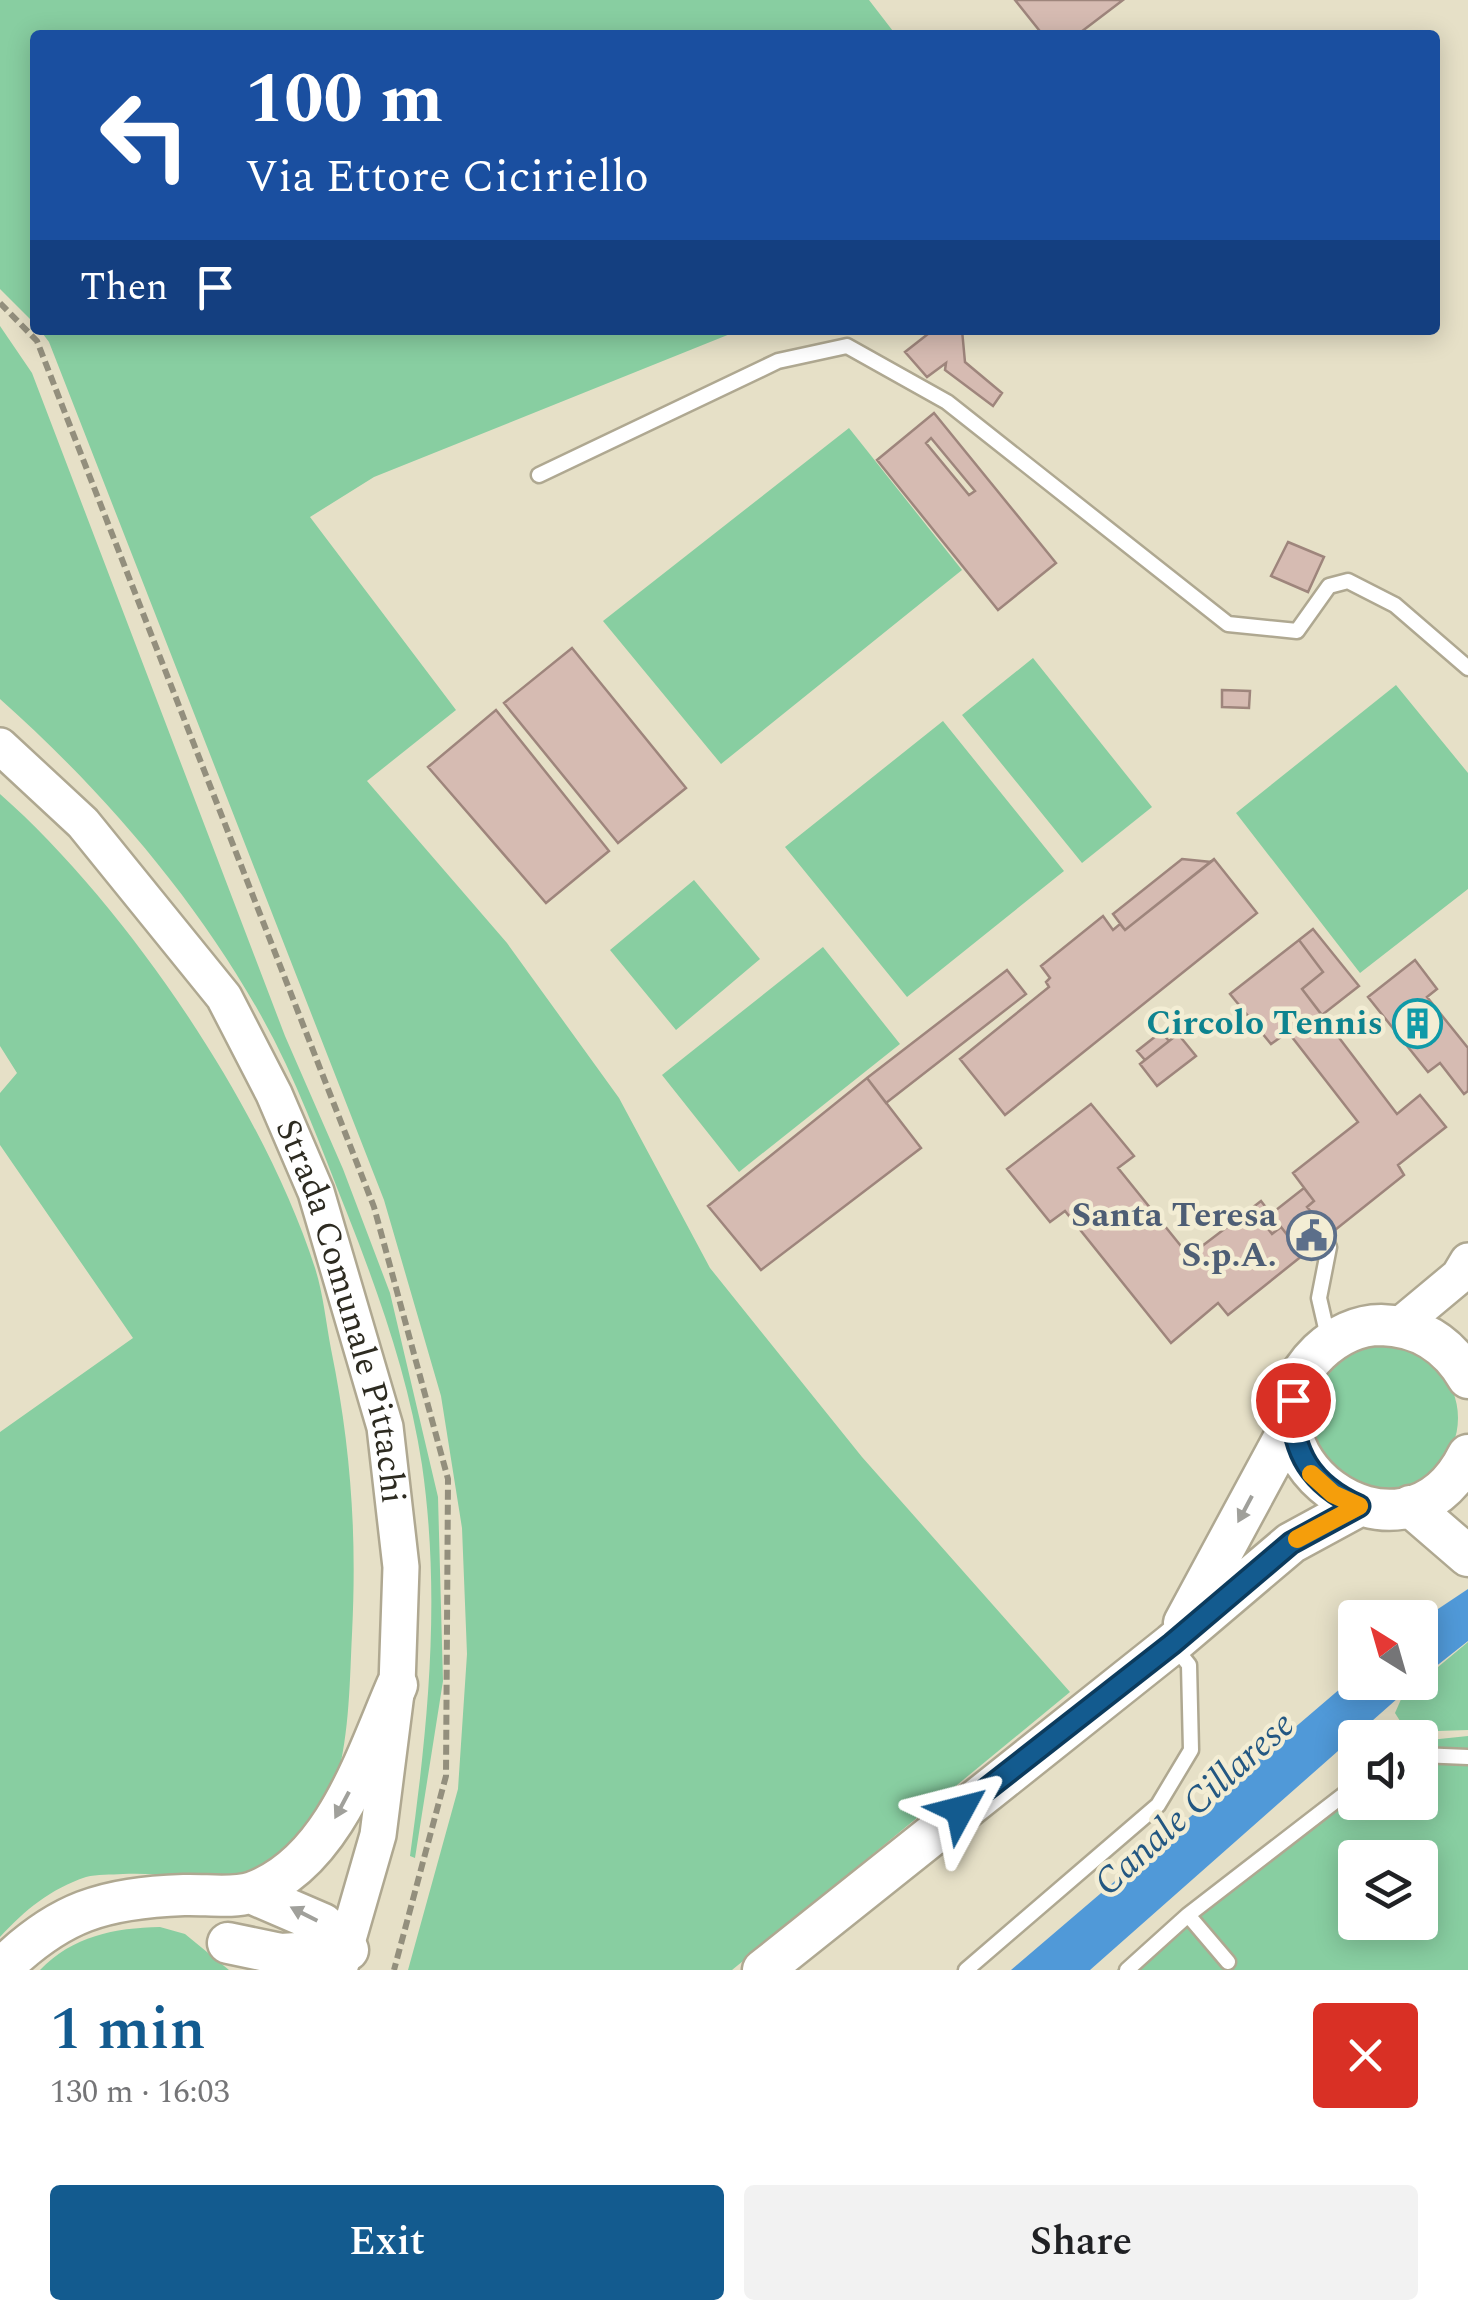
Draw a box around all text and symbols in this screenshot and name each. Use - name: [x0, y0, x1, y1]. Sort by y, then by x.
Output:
- text: 100 m: [245, 47, 443, 153]
- icon: left: [80, 70, 210, 200]
- text: Via Ettore Ciciriello: [245, 143, 649, 212]
- text: Then: [80, 259, 168, 317]
- icon: arrive: [188, 260, 243, 315]
- place label: Circolo Tennis: [1146, 997, 1383, 1050]
- building icon: Circolo Tennis: [1392, 997, 1444, 1049]
- street label: Strada Comunale Pittachi: [261, 1110, 420, 1506]
- place label: Santa Teresa S.p.A.: [1071, 1189, 1277, 1282]
- public building icon: Santa Teresa S.p.A.: [1286, 1209, 1338, 1261]
- pin: [1251, 1358, 1336, 1443]
- icon: arrive: [1266, 1373, 1321, 1428]
- one-way arrow: [1237, 1495, 1255, 1523]
- north arrow: [1338, 1600, 1438, 1700]
- map controls: [1338, 1600, 1438, 1940]
- water label: Canale Cillarese: [1081, 1697, 1309, 1911]
- button: sound: [1338, 1720, 1438, 1820]
- position arrow: [908, 1758, 1012, 1862]
- one-way arrow: [334, 1791, 351, 1820]
- button: layers: [1338, 1840, 1438, 1940]
- one-way arrow: [289, 1906, 318, 1923]
- text: 1 min: [50, 1984, 206, 2076]
- button: close: [1313, 2003, 1418, 2108]
- text: 130 m · 16:03: [50, 2068, 230, 2117]
- button: Exit: [50, 2185, 724, 2300]
- button: Share: [744, 2185, 1418, 2300]

